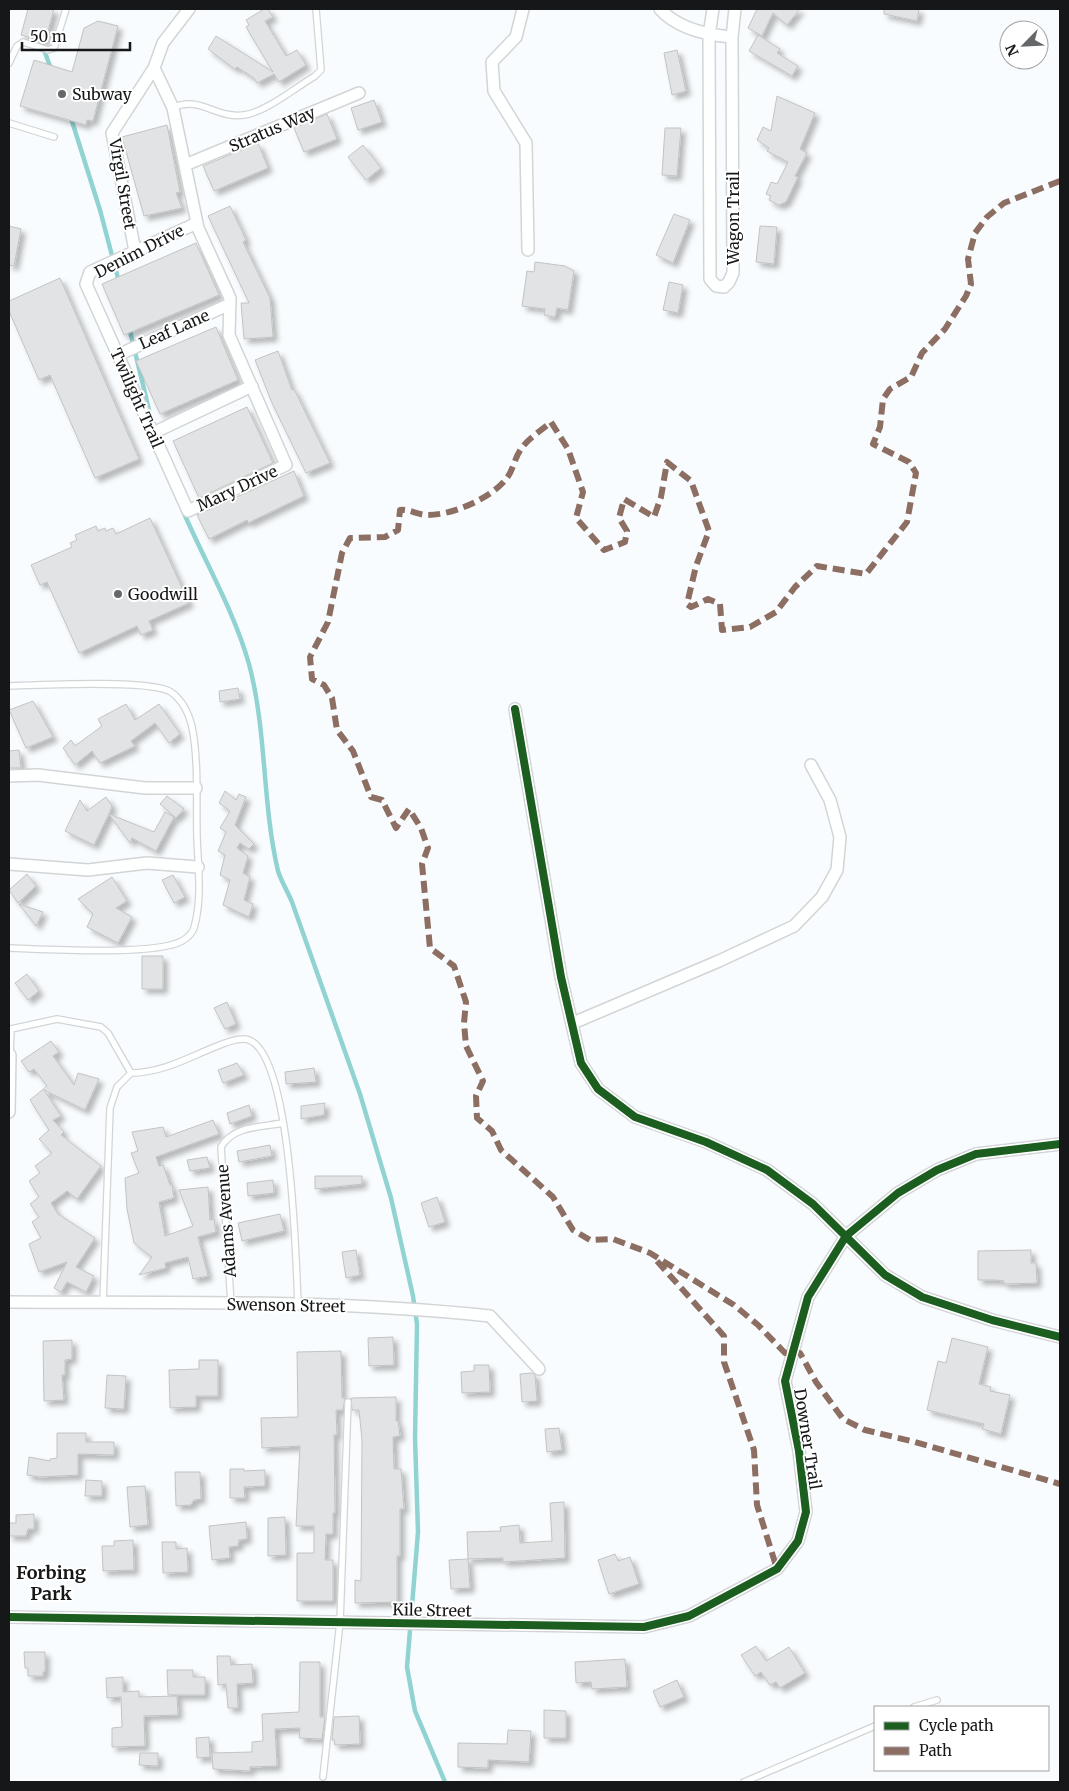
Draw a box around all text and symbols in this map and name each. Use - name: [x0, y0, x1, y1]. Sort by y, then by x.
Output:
- scale bar: [22, 20, 130, 52]
- north arrow: [999, 20, 1049, 70]
- text: 50 m: [30, 27, 67, 46]
- text: N: [1002, 42, 1023, 59]
- place label: Subway: [72, 84, 132, 104]
- marker: Subway: [56, 88, 68, 100]
- street label: Stratus Way: [226, 102, 319, 156]
- street label: Virgil Street: [105, 136, 141, 232]
- street label: Wagon Trail: [723, 171, 743, 266]
- street label: Denim Drive: [91, 220, 187, 282]
- street label: Leaf Lane: [136, 305, 212, 353]
- street label: Twilight Trail: [106, 345, 168, 451]
- street label: Mary Drive: [194, 461, 280, 515]
- place label: Goodwill: [128, 584, 198, 604]
- marker: Goodwill: [112, 588, 124, 600]
- street label: Adams Avenue: [212, 1164, 240, 1279]
- street label: Swenson Street: [226, 1294, 346, 1316]
- street label: Downer Trail: [790, 1387, 826, 1491]
- district label: Forbing Park: [16, 1561, 86, 1605]
- street label: Kile Street: [392, 1599, 473, 1621]
- legend: [874, 1706, 1049, 1771]
- text: Cycle path: [919, 1716, 994, 1735]
- text: Path: [919, 1741, 952, 1760]

